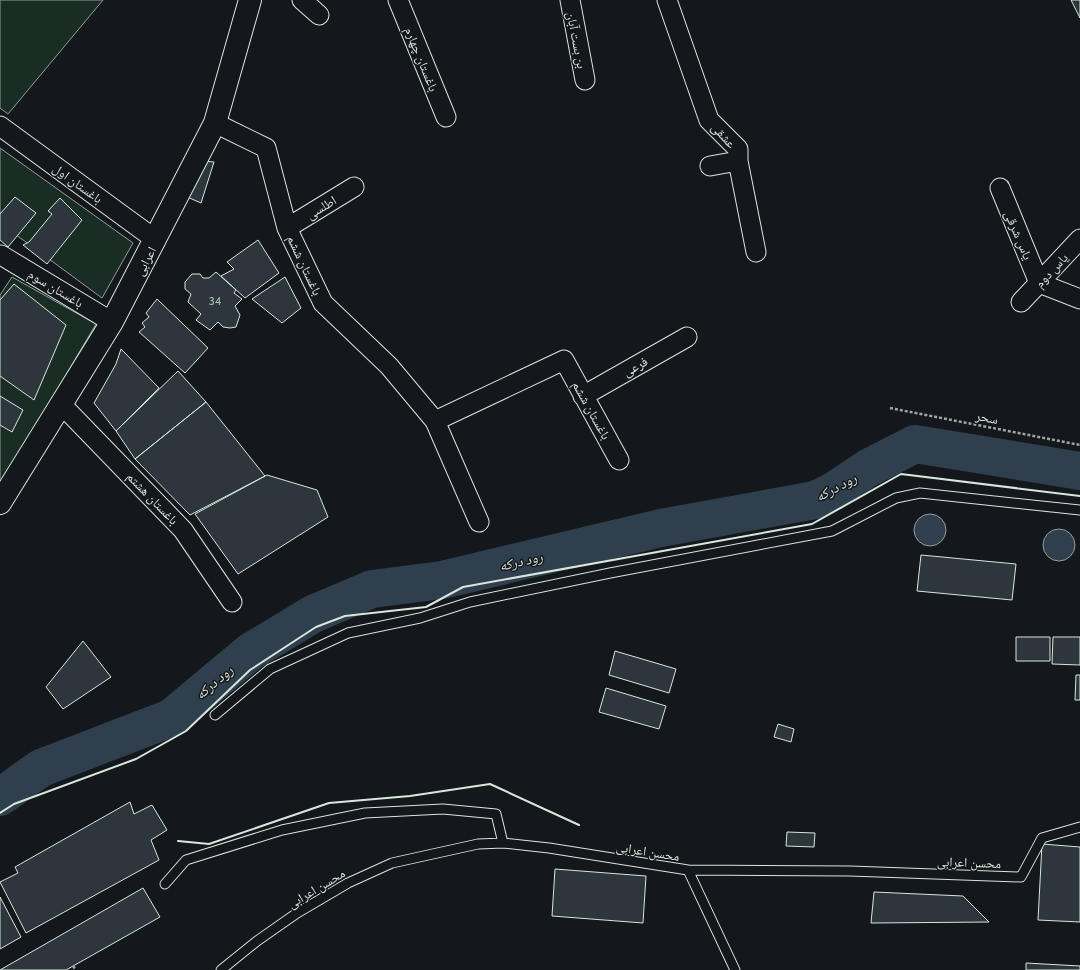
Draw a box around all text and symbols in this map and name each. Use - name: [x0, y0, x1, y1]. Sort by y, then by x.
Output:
- street label: بن بست آبان: [563, 10, 590, 70]
- street label: باغستان چهارم: [401, 24, 442, 94]
- street label: عشقی: [707, 119, 740, 152]
- street label: باغستان اول: [49, 160, 106, 207]
- street label: اطلسی: [303, 192, 340, 223]
- street label: یاس شرقی: [1001, 208, 1037, 262]
- street label: باغستان ششم: [283, 232, 326, 298]
- street label: اعرابی: [131, 244, 160, 279]
- street label: یاس دوم: [1031, 249, 1072, 291]
- street label: باغستان سوم: [25, 265, 87, 312]
- house number: 34: [209, 294, 222, 308]
- street label: فرعی: [620, 353, 651, 380]
- street label: باغستان ششم: [568, 378, 615, 443]
- street label: سحر: [973, 407, 1000, 428]
- street label: باغستان هشتم: [123, 468, 182, 528]
- water label: رود درکه: [812, 468, 860, 505]
- water label: رود درکه: [498, 547, 545, 575]
- water label: رود درکه: [191, 661, 237, 703]
- street label: محسن اعرابی: [615, 838, 681, 865]
- street label: محسن اعرابی: [937, 853, 1001, 872]
- street label: محسن اعرابی: [284, 865, 348, 912]

